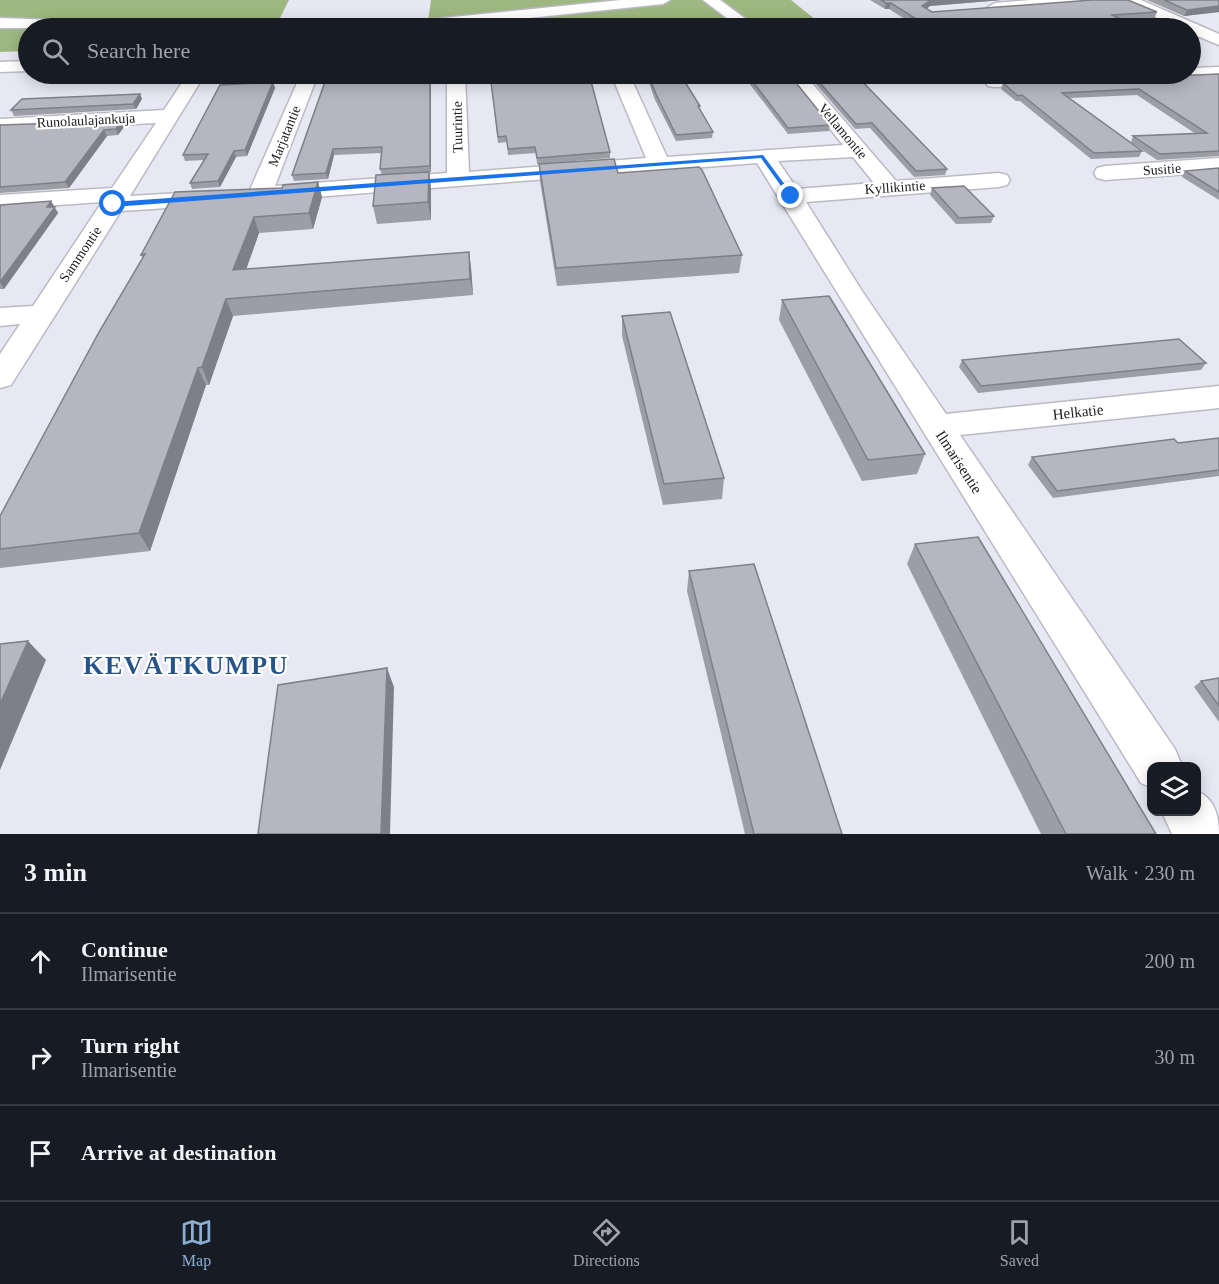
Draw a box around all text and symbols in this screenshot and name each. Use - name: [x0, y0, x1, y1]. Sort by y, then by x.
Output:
- search box: [18, 18, 1201, 84]
- icon: search: [39, 35, 72, 68]
- text: Search here: [87, 38, 190, 63]
- street label: Tuurintie: [450, 101, 465, 153]
- street label: Vellamontie: [815, 101, 870, 162]
- street label: Marjatantie: [265, 103, 304, 169]
- street label: Runolaulajankuja: [36, 110, 137, 131]
- street label: Susitie: [1142, 161, 1182, 178]
- street label: Kyllikintie: [864, 178, 926, 197]
- route end: [777, 182, 803, 208]
- route start: [99, 190, 125, 216]
- street label: Sammontie: [56, 224, 104, 285]
- street label: Helkatie: [1052, 401, 1104, 423]
- street label: Ilmarisentie: [933, 428, 985, 497]
- district label: KEVÄTKUMPU: [83, 651, 289, 680]
- map controls: [1147, 762, 1201, 816]
- button: layers: [1147, 762, 1201, 816]
- text: 3 min: [24, 858, 87, 887]
- text: Walk · 230 m: [1086, 862, 1195, 884]
- text: Continue: [81, 937, 168, 962]
- icon: ahead: [24, 945, 57, 978]
- text: 200 m: [1144, 950, 1195, 972]
- text: Ilmarisentie: [81, 963, 177, 985]
- text: Turn right: [81, 1033, 180, 1058]
- icon: right: [24, 1041, 57, 1074]
- text: 30 m: [1154, 1046, 1195, 1068]
- text: Ilmarisentie: [81, 1059, 177, 1081]
- icon: arrive: [24, 1137, 57, 1170]
- text: Arrive at destination: [81, 1140, 277, 1165]
- tab: Map: [180, 1216, 213, 1270]
- tab: Directions: [573, 1216, 640, 1270]
- tab: Saved: [1000, 1216, 1039, 1270]

